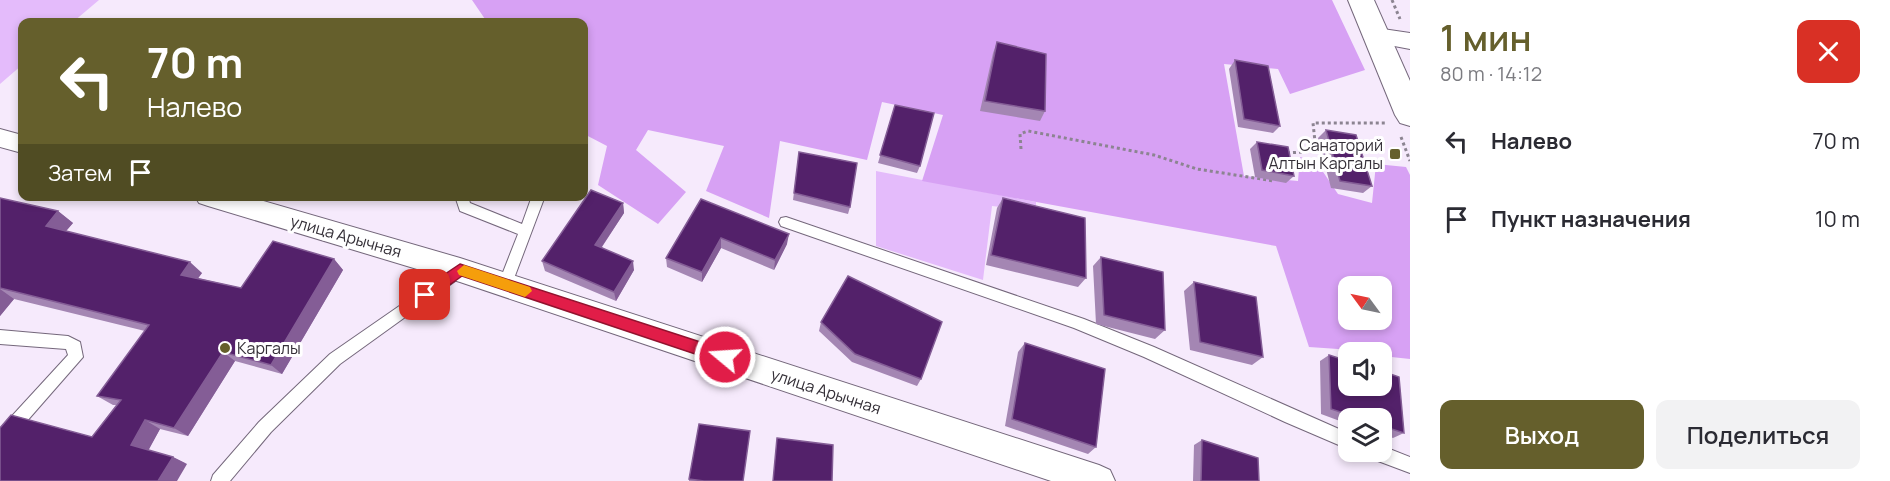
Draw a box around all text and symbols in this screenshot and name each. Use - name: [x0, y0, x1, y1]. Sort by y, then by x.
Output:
- text: 1 мин: [1440, 13, 1532, 62]
- button: close: [1797, 20, 1860, 83]
- text: 70 m: [147, 33, 243, 91]
- icon: left: [48, 42, 126, 120]
- text: 80 m · 14:12: [1440, 60, 1542, 87]
- text: Налево: [147, 88, 242, 125]
- icon: left: [1440, 125, 1473, 158]
- text: Налево: [1491, 126, 1572, 156]
- text: 70 m: [1812, 126, 1860, 156]
- place label: Санаторий Алтын Каргалы: [1268, 134, 1383, 174]
- marker: Санаторий Алтын Каргалы: [1388, 147, 1402, 161]
- icon: arrive: [124, 156, 157, 189]
- text: Затем: [48, 158, 112, 188]
- icon: arrive: [1440, 203, 1473, 236]
- text: Пункт назначения: [1491, 204, 1691, 234]
- text: 10 m: [1815, 204, 1860, 234]
- street label: улица Арычная: [288, 210, 404, 262]
- pin: [399, 269, 450, 320]
- north arrow: [1338, 276, 1392, 330]
- map controls: [1338, 276, 1392, 462]
- icon: arrive: [408, 278, 441, 311]
- position arrow: [693, 325, 757, 389]
- place label: Каргалы: [237, 337, 301, 359]
- marker: Каргалы: [218, 341, 232, 355]
- button: sound: [1338, 342, 1392, 396]
- street label: улица Арычная: [768, 363, 884, 419]
- button: Выход: [1440, 400, 1644, 469]
- button: Поделиться: [1656, 400, 1860, 469]
- button: layers: [1338, 408, 1392, 462]

